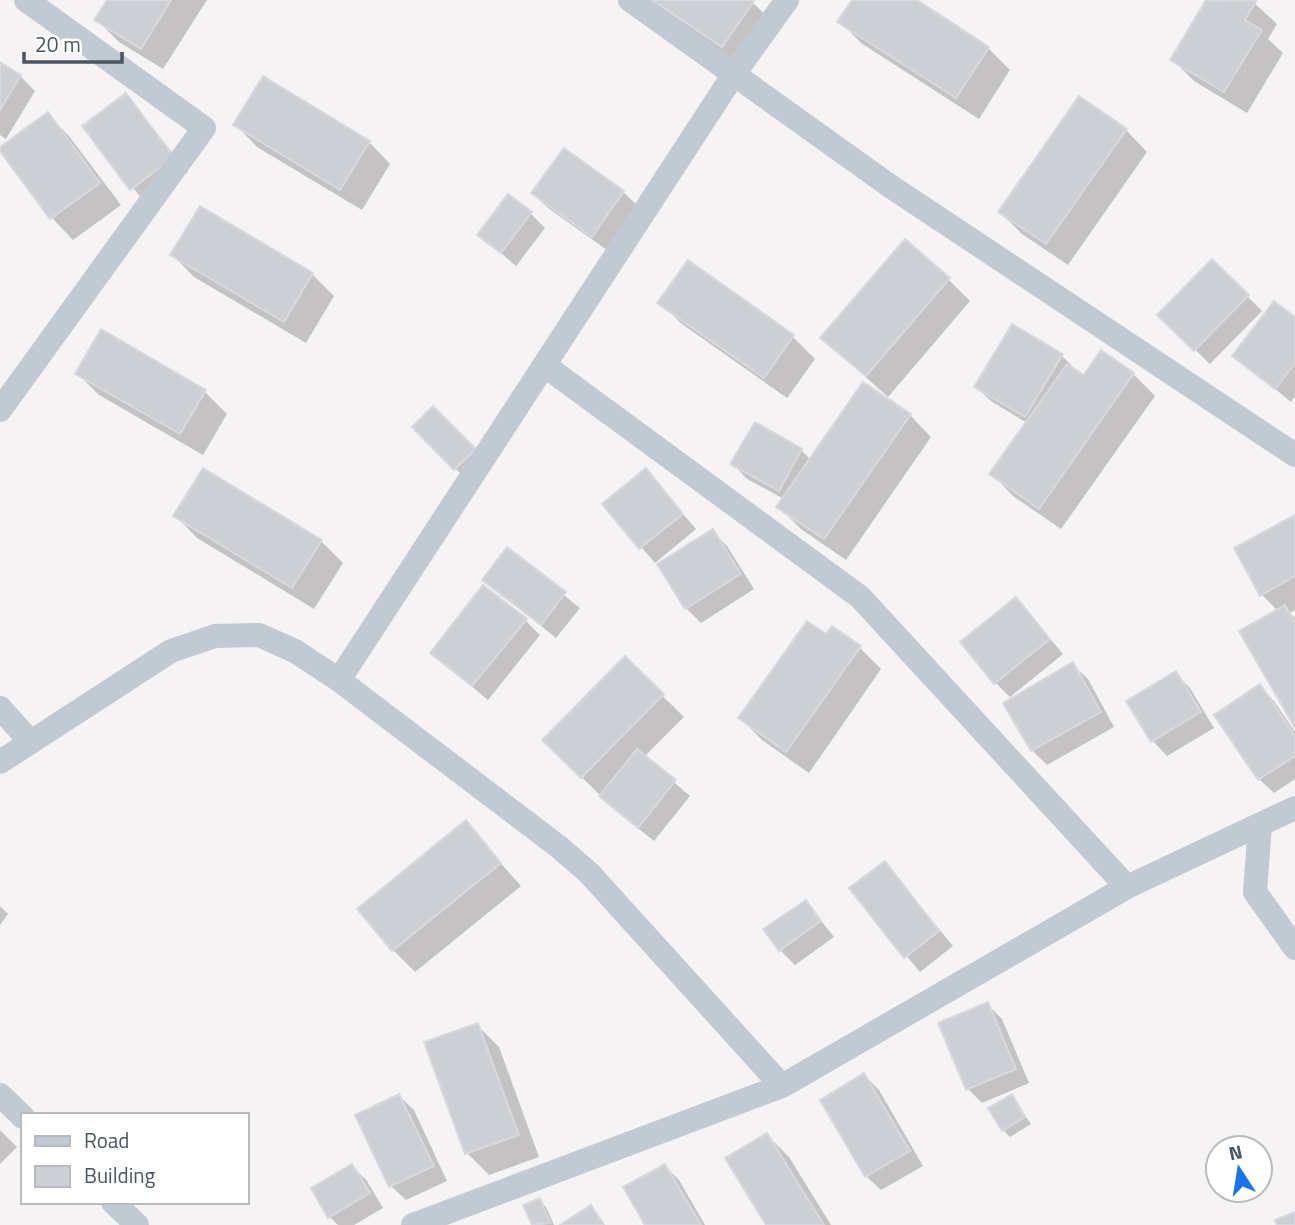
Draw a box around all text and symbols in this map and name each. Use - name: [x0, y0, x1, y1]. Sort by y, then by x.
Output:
- scale bar: [24, 21, 122, 65]
- text: 20 m: [35, 28, 81, 60]
- legend: [21, 1113, 248, 1204]
- text: Road: [84, 1124, 129, 1156]
- north arrow: [1204, 1134, 1274, 1204]
- text: N: [1226, 1136, 1245, 1167]
- text: Building: [84, 1159, 156, 1191]

